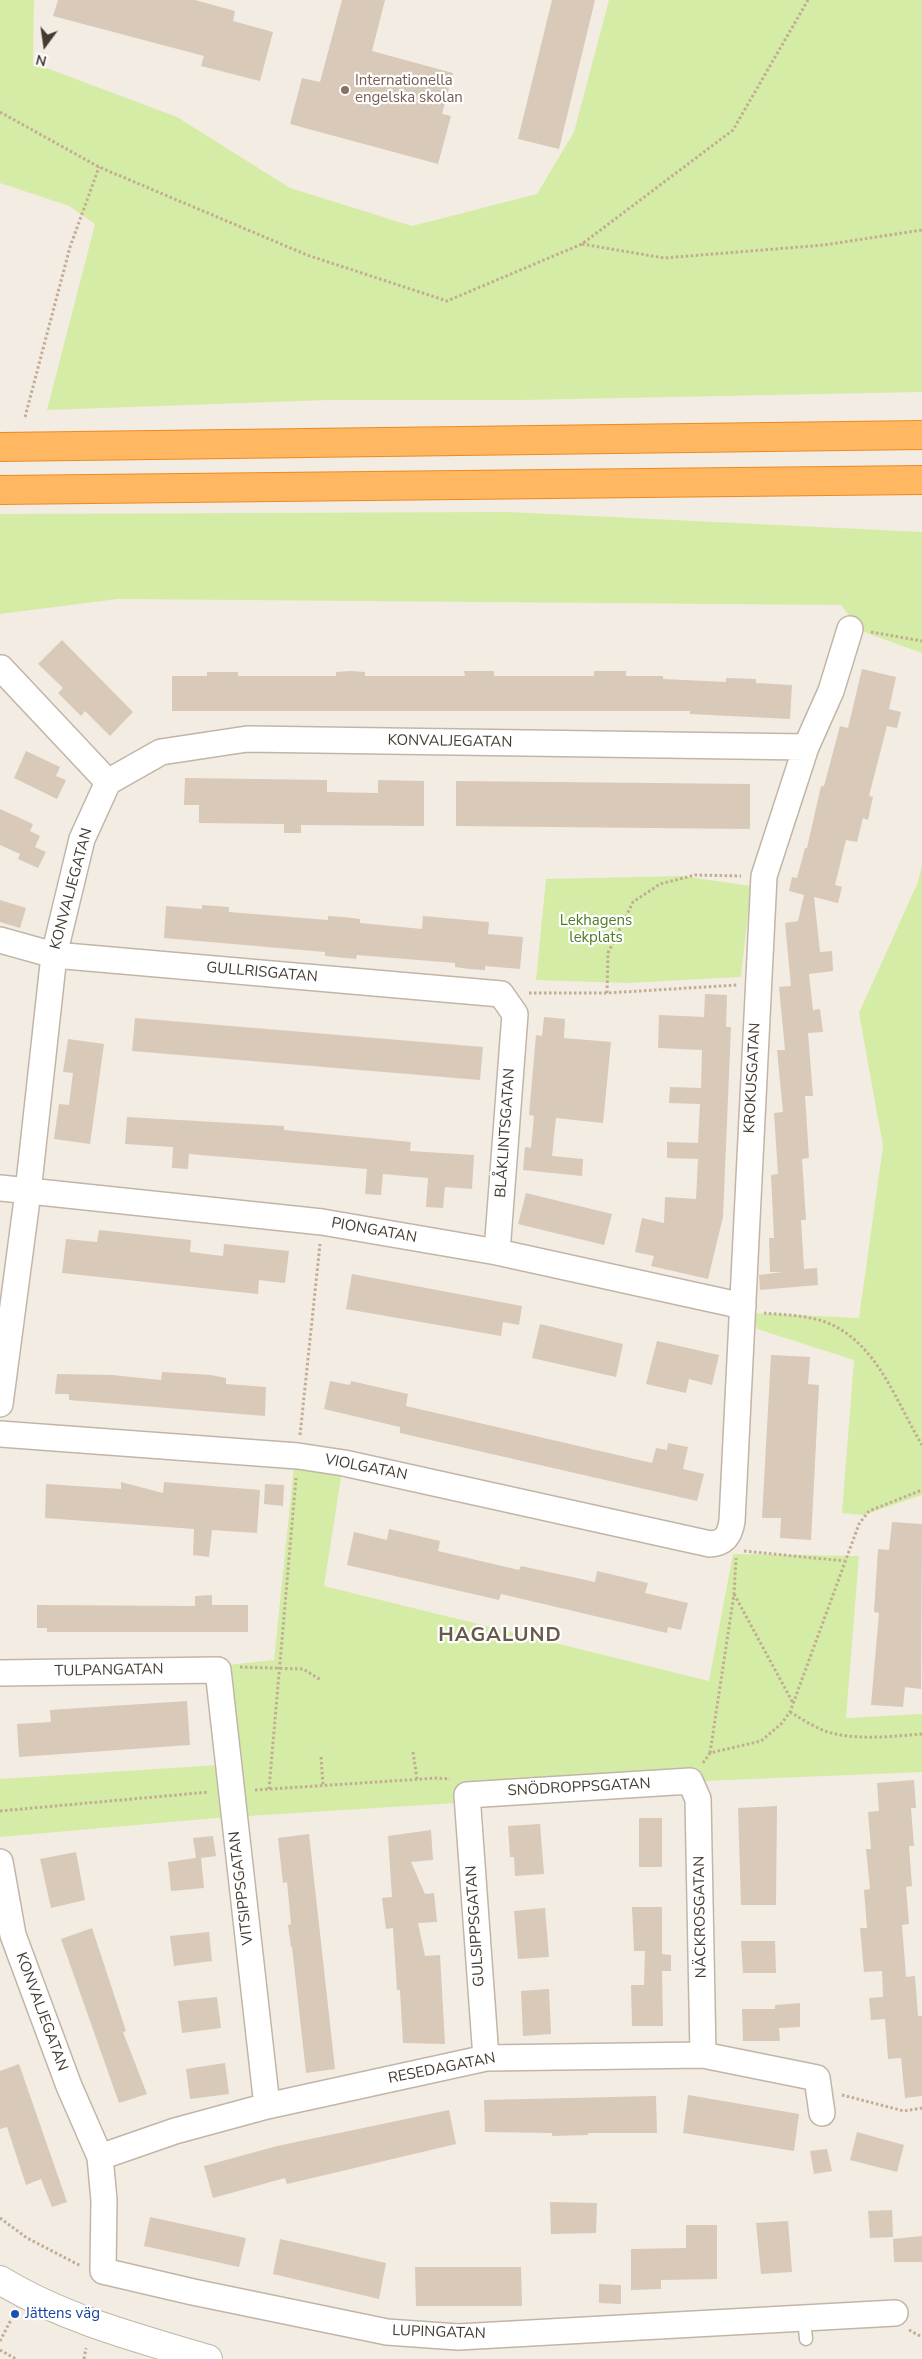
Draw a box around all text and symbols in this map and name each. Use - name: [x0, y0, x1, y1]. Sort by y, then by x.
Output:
- north arrow: [20, 20, 70, 70]
- text: N: [34, 50, 49, 71]
- place label: Internationella engelska skolan: [355, 72, 463, 107]
- marker: Internationella engelska skolan: [339, 84, 351, 96]
- street label: KONVALJEGATAN: [387, 732, 513, 752]
- street label: KONVALJEGATAN: [47, 826, 97, 952]
- park label: Lekhagens lekplats: [560, 912, 632, 947]
- street label: GULLRISGATAN: [206, 959, 318, 987]
- street label: KROKUSGATAN: [741, 1022, 765, 1134]
- street label: BLÅKLINTSGATAN: [492, 1068, 520, 1198]
- street label: PIONGATAN: [330, 1215, 418, 1247]
- street label: VIOLGATAN: [323, 1451, 409, 1485]
- district label: HAGALUND: [437, 1624, 563, 1648]
- street label: TULPANGATAN: [54, 1661, 164, 1681]
- street label: SNÖDROPPSGATAN: [507, 1775, 651, 1801]
- street label: VITSIPPSGATAN: [226, 1830, 258, 1946]
- street label: NÄCKROSGATAN: [691, 1856, 711, 1978]
- street label: GULSIPPSGATAN: [463, 1865, 489, 1987]
- street label: KONVALJEGATAN: [11, 1950, 71, 2074]
- street label: RESEDAGATAN: [387, 2050, 497, 2088]
- place label: Jättens väg: [25, 2305, 100, 2323]
- marker: Jättens väg: [9, 2308, 21, 2320]
- street label: LUPINGATAN: [392, 2322, 486, 2344]

